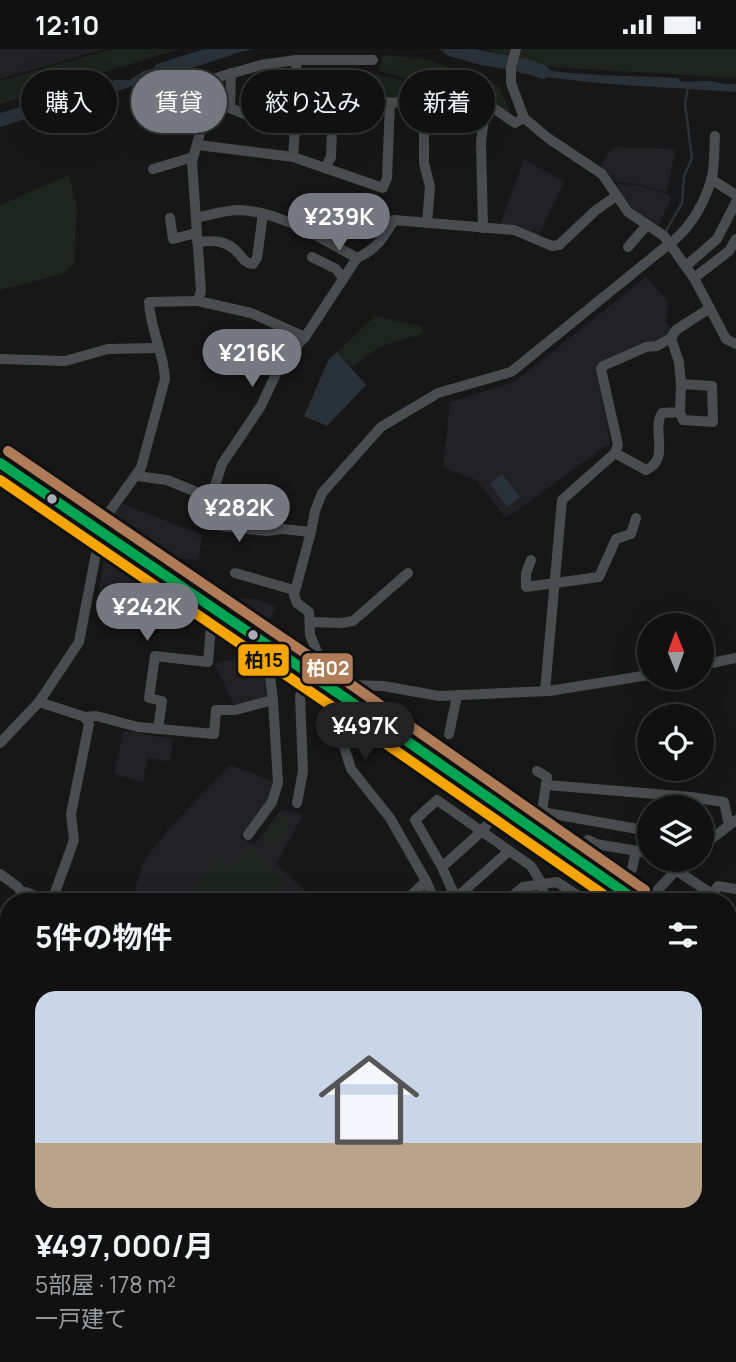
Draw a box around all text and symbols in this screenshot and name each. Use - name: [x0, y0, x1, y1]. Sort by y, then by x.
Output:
- text: 12:10: [35, 7, 99, 43]
- chip: 購入: [21, 70, 117, 133]
- chip: 賃貸: [131, 70, 227, 133]
- chip: 絞り込み: [241, 70, 385, 133]
- chip: 新着: [399, 70, 495, 133]
- pin: ¥239K: [290, 193, 388, 253]
- text: ¥239K: [304, 200, 374, 232]
- pin: ¥216K: [203, 329, 301, 389]
- text: ¥216K: [218, 336, 286, 368]
- pin: ¥282K: [190, 484, 288, 544]
- text: ¥282K: [204, 491, 274, 523]
- unlabelled marker: [45, 492, 59, 506]
- pin: ¥242K: [98, 583, 196, 643]
- text: ¥242K: [112, 590, 182, 622]
- north arrow: [637, 613, 714, 689]
- map controls: [637, 613, 714, 872]
- unlabelled marker: [246, 628, 260, 642]
- line badge: 柏15: [237, 643, 290, 677]
- text: 柏15: [245, 647, 283, 673]
- line badge: 柏02: [301, 652, 354, 685]
- text: 柏02: [307, 655, 349, 681]
- pin: ¥497K: [316, 703, 414, 762]
- button: locate: [637, 704, 714, 781]
- text: ¥497K: [331, 709, 399, 741]
- button: layers: [637, 795, 714, 872]
- text: 5件の物件: [35, 916, 173, 957]
- icon: filters: [664, 916, 702, 954]
- icon: home: [306, 1037, 432, 1163]
- text: ¥497,000/月: [35, 1225, 214, 1266]
- text: 5部屋 · 178 m²: [35, 1268, 176, 1300]
- text: 一戸建て: [35, 1302, 127, 1334]

